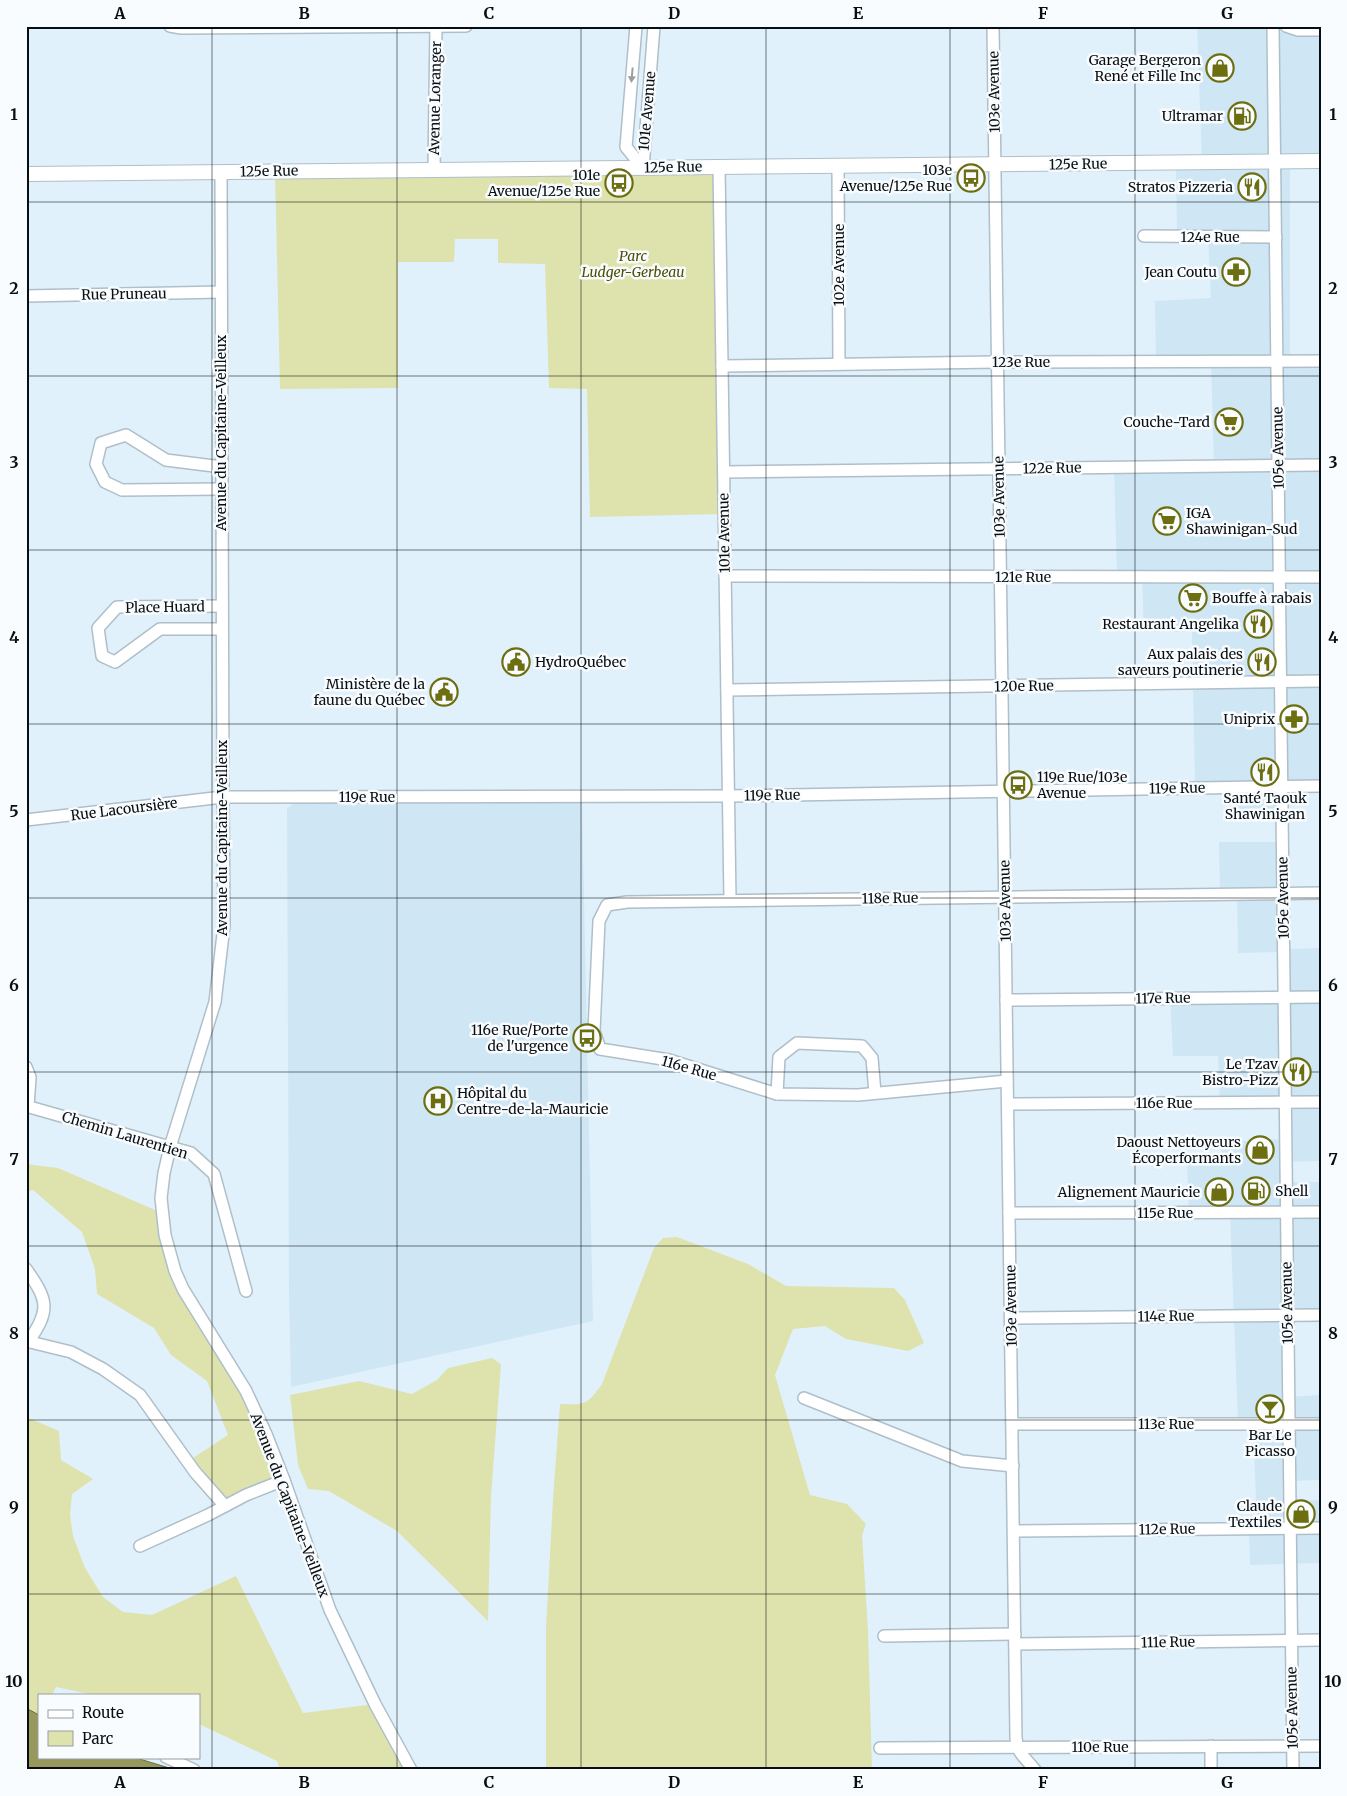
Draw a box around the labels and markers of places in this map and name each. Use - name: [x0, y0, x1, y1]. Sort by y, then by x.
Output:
- place label: Garage Bergeron René et Fille Inc: [1089, 51, 1201, 85]
- shop icon: Garage Bergeron René et Fille Inc: [1205, 53, 1235, 83]
- fuel station icon: Ultramar: [1227, 101, 1257, 131]
- place label: Ultramar: [1162, 107, 1223, 125]
- place label: 103e Avenue/125e Rue: [839, 161, 952, 195]
- bus stop icon: 103e Avenue/125e Rue: [956, 163, 986, 193]
- place label: 101e Avenue/125e Rue: [487, 166, 600, 200]
- bus stop icon: 101e Avenue/125e Rue: [604, 168, 634, 198]
- restaurant icon: Stratos Pizzeria: [1237, 172, 1267, 202]
- place label: Stratos Pizzeria: [1128, 178, 1233, 196]
- pharmacy icon: Jean Coutu: [1221, 257, 1251, 287]
- place label: Jean Coutu: [1144, 263, 1217, 281]
- supermarket icon: Couche-Tard: [1214, 407, 1244, 437]
- place label: Couche-Tard: [1124, 413, 1211, 431]
- place label: IGA Shawinigan-Sud: [1186, 504, 1298, 538]
- supermarket icon: IGA Shawinigan-Sud: [1152, 506, 1182, 536]
- supermarket icon: Bouffe à rabais: [1178, 583, 1208, 613]
- place label: Bouffe à rabais: [1212, 589, 1312, 607]
- restaurant icon: Restaurant Angelika: [1243, 609, 1273, 639]
- place label: Restaurant Angelika: [1102, 615, 1239, 633]
- place label: Aux palais des saveurs poutinerie: [1118, 645, 1243, 679]
- public building icon: HydroQuébec: [501, 647, 531, 677]
- restaurant icon: Aux palais des saveurs poutinerie: [1247, 647, 1277, 677]
- place label: HydroQuébec: [535, 653, 626, 671]
- place label: Ministère de la faune du Québec: [313, 675, 425, 709]
- public building icon: Ministère de la faune du Québec: [429, 677, 459, 707]
- pharmacy icon: Uniprix: [1279, 704, 1309, 734]
- place label: Uniprix: [1224, 710, 1276, 728]
- restaurant icon: Santé Taouk Shawinigan: [1250, 757, 1280, 787]
- place label: 119e Rue/103e Avenue: [1036, 768, 1127, 802]
- bus stop icon: 119e Rue/103e Avenue: [1003, 770, 1033, 800]
- place label: Santé Taouk Shawinigan: [1223, 789, 1307, 823]
- place label: 116e Rue/Porte de l'urgence: [471, 1021, 568, 1055]
- bus stop icon: 116e Rue/Porte de l'urgence: [572, 1023, 602, 1053]
- place label: Le Tzav Bistro-Pizz: [1202, 1055, 1279, 1089]
- restaurant icon: Le Tzav Bistro-Pizz: [1282, 1057, 1312, 1087]
- place label: Hôpital du Centre-de-la-Mauricie: [457, 1084, 608, 1118]
- hospital icon: Hôpital du Centre-de-la-Mauricie: [423, 1086, 453, 1116]
- place label: Daoust Nettoyeurs Écoperformants: [1116, 1133, 1241, 1167]
- shop icon: Daoust Nettoyeurs Écoperformants: [1245, 1135, 1275, 1165]
- fuel station icon: Shell: [1241, 1176, 1271, 1206]
- shop icon: Alignement Mauricie: [1204, 1177, 1234, 1207]
- place label: Shell: [1275, 1182, 1309, 1200]
- place label: Alignement Mauricie: [1056, 1183, 1200, 1201]
- bar icon: Bar Le Picasso: [1255, 1394, 1285, 1424]
- place label: Bar Le Picasso: [1245, 1426, 1295, 1460]
- place label: Claude Textiles: [1228, 1497, 1282, 1531]
- shop icon: Claude Textiles: [1286, 1499, 1316, 1529]

